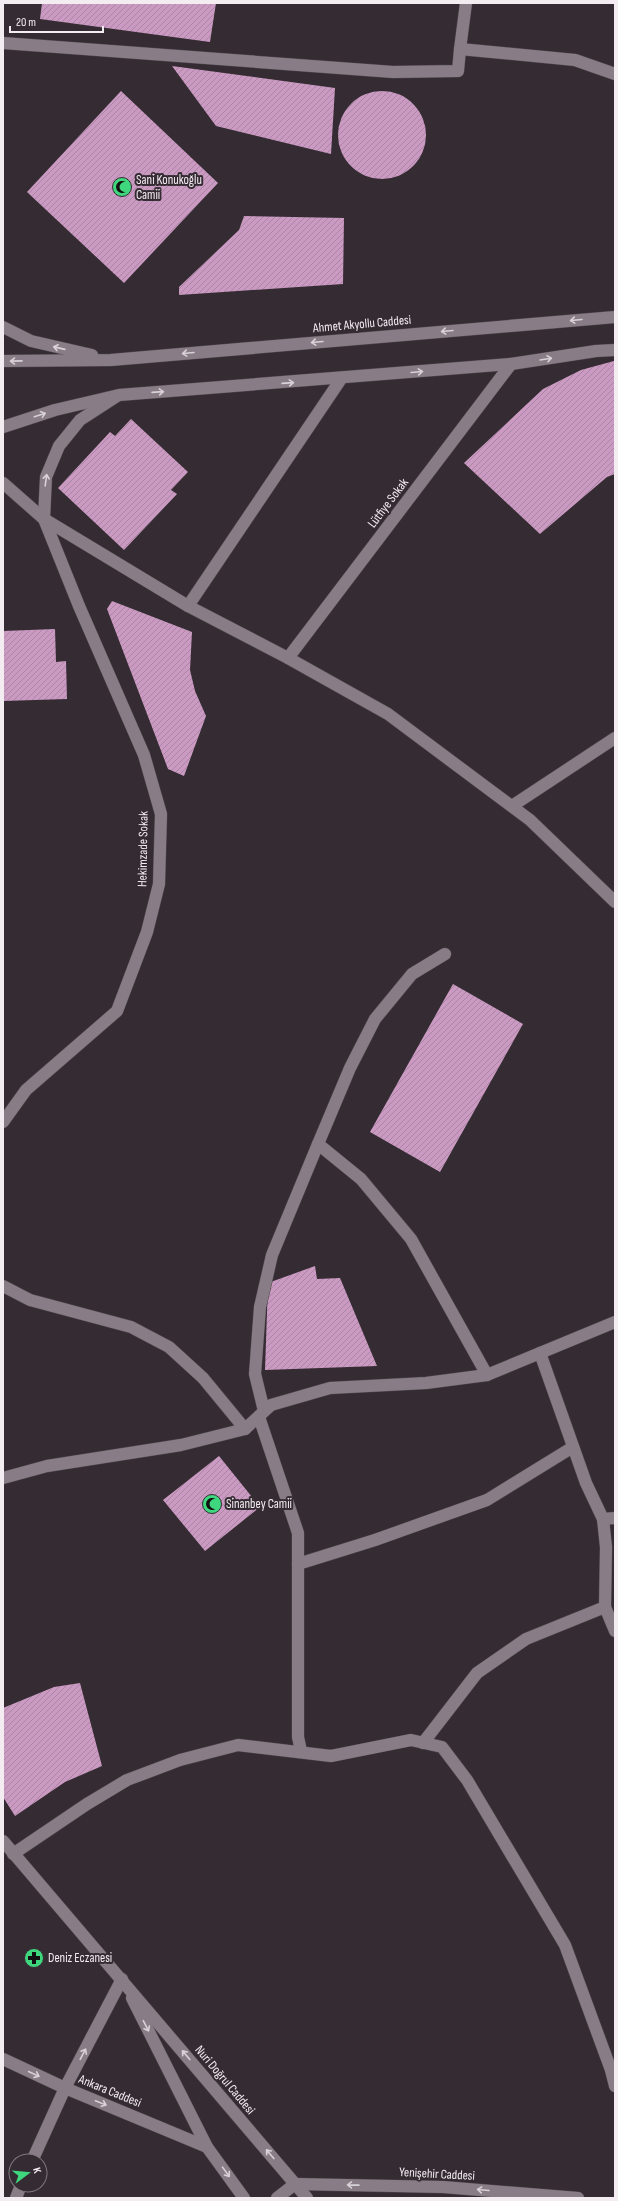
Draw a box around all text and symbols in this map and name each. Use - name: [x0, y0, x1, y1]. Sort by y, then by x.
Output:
- scale bar: [10, 8, 103, 34]
- text: 20 m: [16, 15, 36, 30]
- place label: Sani Konukoğlu Camii: [136, 172, 202, 203]
- mosque icon: Sani Konukoğlu Camii: [111, 176, 133, 198]
- street label: Ahmet Akyollu Caddesi: [311, 312, 412, 336]
- one-way arrow: [570, 316, 583, 324]
- one-way arrow: [441, 327, 454, 335]
- one-way arrow: [311, 339, 324, 346]
- one-way arrow: [53, 343, 66, 351]
- one-way arrow: [182, 350, 195, 357]
- one-way arrow: [540, 355, 553, 363]
- one-way arrow: [10, 357, 23, 365]
- one-way arrow: [410, 369, 423, 376]
- one-way arrow: [281, 379, 294, 387]
- one-way arrow: [151, 389, 164, 396]
- one-way arrow: [33, 411, 46, 418]
- one-way arrow: [42, 474, 50, 487]
- street label: Lütfiye Sokak: [364, 475, 412, 531]
- street label: Hekimzade Sokak: [134, 811, 152, 887]
- mosque icon: Sinanbey Camii: [201, 1493, 223, 1515]
- place label: Sinanbey Camii: [226, 1496, 292, 1512]
- pharmacy icon: Deniz Eczanesi: [23, 1947, 45, 1969]
- place label: Deniz Eczanesi: [48, 1950, 112, 1966]
- one-way arrow: [143, 2020, 150, 2032]
- street label: Nuri Doğrul Caddesi: [192, 2042, 258, 2118]
- one-way arrow: [80, 2048, 88, 2060]
- one-way arrow: [181, 2049, 190, 2060]
- one-way arrow: [27, 2071, 39, 2078]
- street label: Ankara Caddesi: [75, 2071, 144, 2111]
- one-way arrow: [94, 2100, 106, 2107]
- one-way arrow: [265, 2149, 274, 2159]
- north arrow: [8, 2153, 48, 2193]
- street label: Yenişehir Caddesi: [399, 2164, 475, 2184]
- text: K: [30, 2166, 44, 2175]
- one-way arrow: [221, 2167, 230, 2178]
- one-way arrow: [347, 2181, 360, 2189]
- one-way arrow: [477, 2186, 490, 2194]

